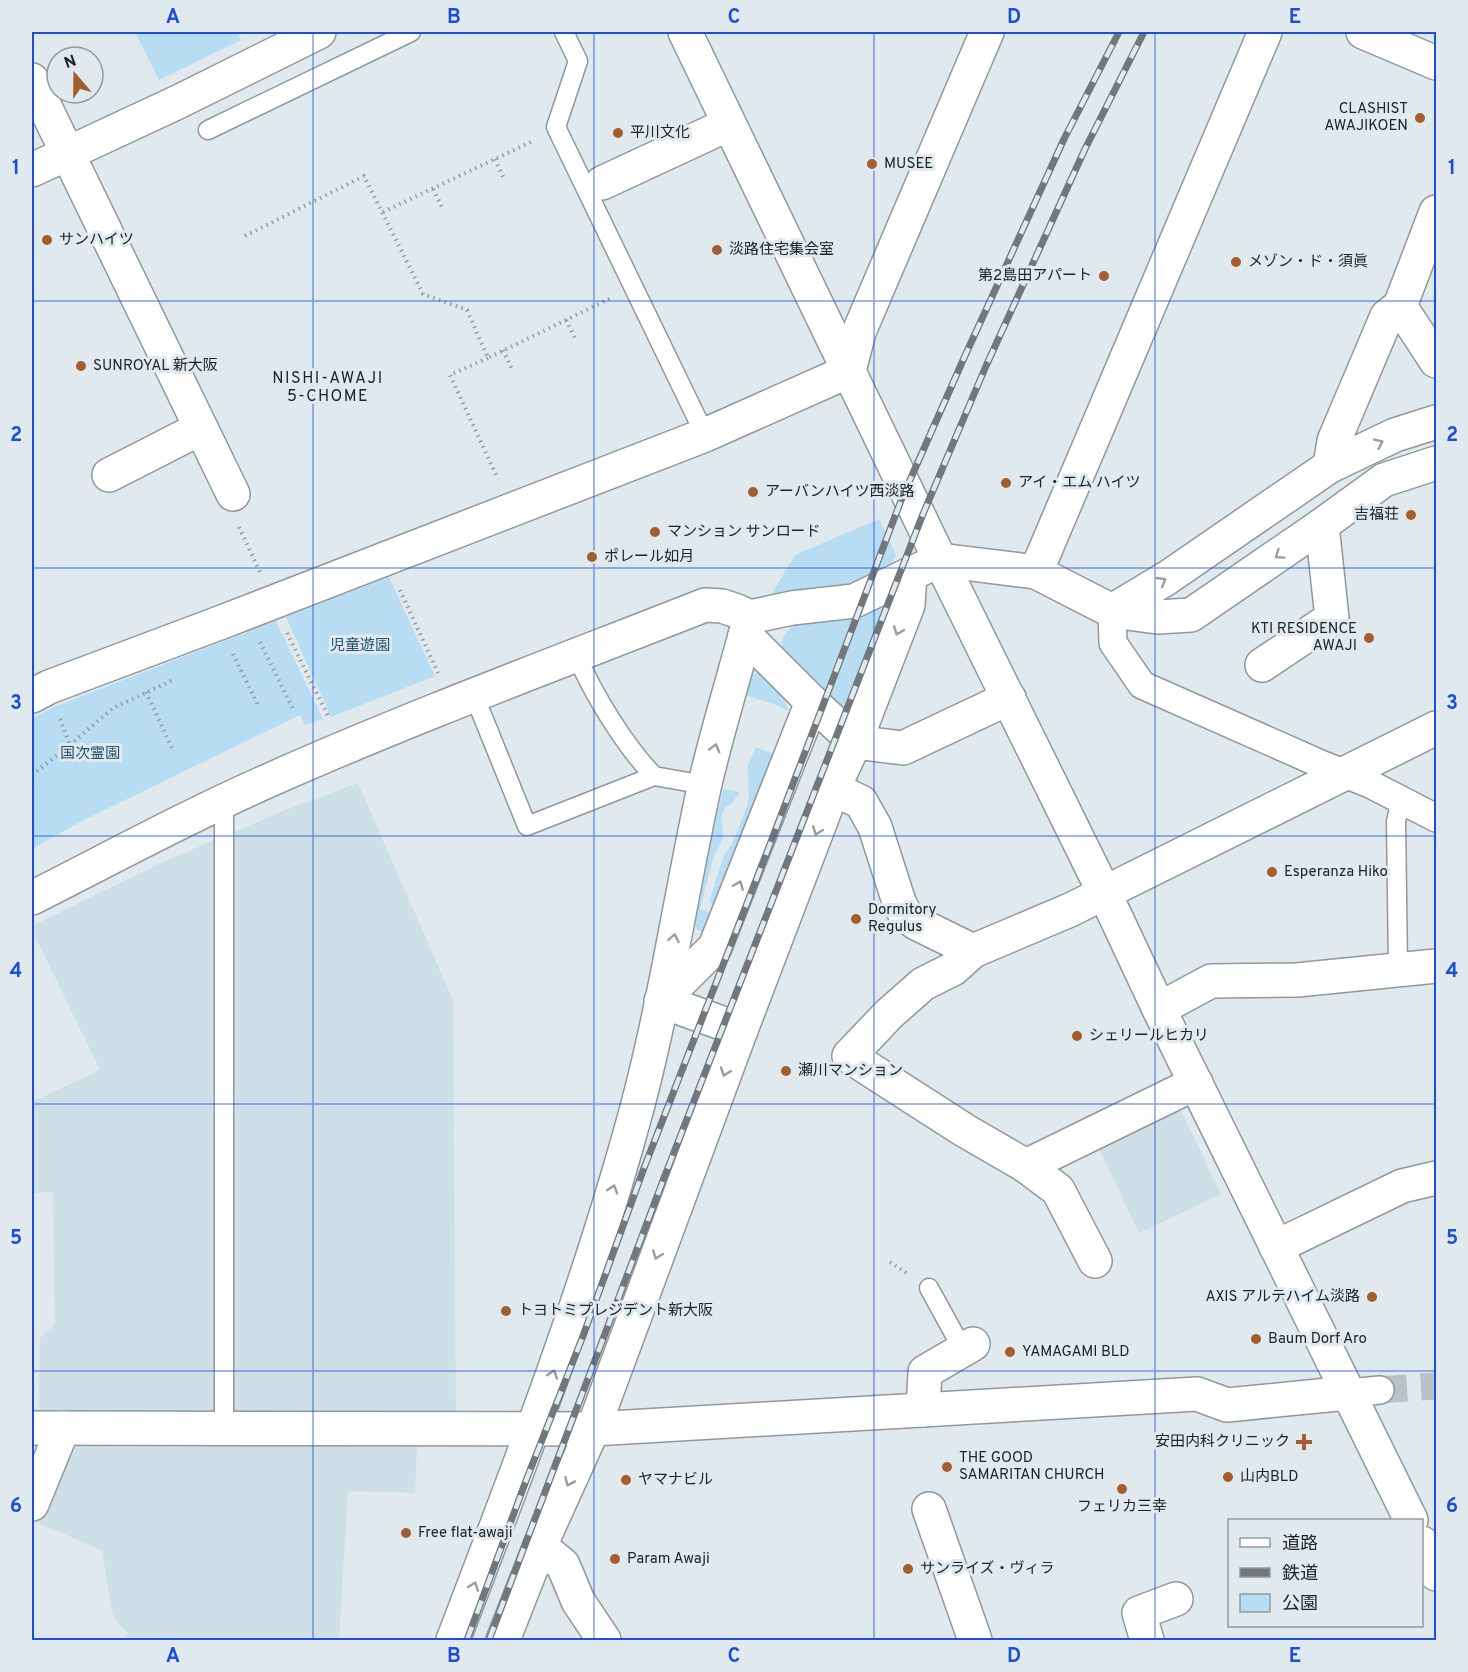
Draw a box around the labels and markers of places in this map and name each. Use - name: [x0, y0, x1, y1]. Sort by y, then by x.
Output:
- place label: CLASHIST AWAJIKOEN: [1324, 100, 1408, 136]
- marker: CLASHIST AWAJIKOEN: [1413, 111, 1427, 125]
- place label: 平川文化: [630, 124, 690, 143]
- marker: 平川文化: [611, 126, 625, 140]
- place label: MUSEE: [884, 155, 933, 174]
- marker: MUSEE: [865, 157, 879, 171]
- place label: サンハイツ: [59, 231, 134, 250]
- marker: サンハイツ: [40, 233, 54, 247]
- place label: 淡路住宅集会室: [729, 241, 834, 260]
- marker: 淡路住宅集会室: [710, 243, 724, 257]
- place label: メゾン・ド・須眞: [1248, 253, 1368, 272]
- marker: メゾン・ド・須眞: [1229, 255, 1243, 269]
- place label: 第2島田アパート: [978, 267, 1092, 286]
- marker: 第2島田アパート: [1097, 269, 1111, 283]
- place label: SUNROYAL 新大阪: [93, 357, 218, 376]
- marker: SUNROYAL 新大阪: [74, 359, 88, 373]
- place label: アイ・エム ハイツ: [1018, 474, 1140, 493]
- marker: アイ・エム ハイツ: [999, 476, 1013, 490]
- place label: アーバンハイツ西淡路: [765, 483, 914, 502]
- marker: アーバンハイツ西淡路: [746, 485, 760, 499]
- place label: 吉福荘: [1354, 506, 1399, 525]
- marker: 吉福荘: [1404, 508, 1418, 522]
- place label: マンション サンロード: [667, 523, 821, 542]
- marker: マンション サンロード: [648, 525, 662, 539]
- place label: ポレール如月: [604, 548, 694, 567]
- marker: ポレール如月: [585, 550, 599, 564]
- place label: KTI RESIDENCE AWAJI: [1251, 620, 1357, 656]
- marker: KTI RESIDENCE AWAJI: [1362, 631, 1376, 645]
- place label: Esperanza Hiko: [1284, 863, 1388, 882]
- marker: Esperanza Hiko: [1265, 865, 1279, 879]
- place label: Dormitory Regulus: [868, 901, 936, 937]
- marker: Dormitory Regulus: [849, 912, 863, 926]
- place label: シェリールヒカリ: [1089, 1027, 1209, 1046]
- marker: シェリールヒカリ: [1070, 1029, 1084, 1043]
- place label: 瀬川マンション: [798, 1062, 903, 1081]
- marker: 瀬川マンション: [779, 1064, 793, 1078]
- place label: AXIS アルテハイム淡路: [1206, 1288, 1360, 1307]
- marker: AXIS アルテハイム淡路: [1365, 1290, 1379, 1304]
- place label: トヨトミプレジデント新大阪: [518, 1302, 713, 1321]
- marker: トヨトミプレジデント新大阪: [499, 1304, 513, 1318]
- place label: Baum Dorf Aro: [1268, 1330, 1367, 1349]
- marker: Baum Dorf Aro: [1249, 1332, 1263, 1346]
- place label: YAMAGAMI BLD: [1022, 1343, 1129, 1362]
- marker: YAMAGAMI BLD: [1003, 1345, 1017, 1359]
- place label: 安田内科クリニック: [1155, 1433, 1290, 1452]
- marker: 安田内科クリニック: [1295, 1433, 1313, 1451]
- place label: THE GOOD SAMARITAN CHURCH: [959, 1449, 1105, 1485]
- marker: THE GOOD SAMARITAN CHURCH: [940, 1460, 954, 1474]
- place label: 山内BLD: [1240, 1468, 1298, 1487]
- marker: 山内BLD: [1221, 1470, 1235, 1484]
- place label: ヤマナビル: [638, 1471, 713, 1490]
- marker: ヤマナビル: [619, 1473, 633, 1487]
- marker: フェリカ三幸: [1115, 1482, 1129, 1496]
- place label: フェリカ三幸: [1077, 1498, 1167, 1517]
- place label: Free flat-awaji: [418, 1524, 513, 1543]
- marker: Free flat-awaji: [399, 1526, 413, 1540]
- place label: Param Awaji: [627, 1550, 710, 1569]
- marker: Param Awaji: [608, 1552, 622, 1566]
- place label: サンライズ・ヴィラ: [920, 1560, 1055, 1579]
- marker: サンライズ・ヴィラ: [901, 1562, 915, 1576]

